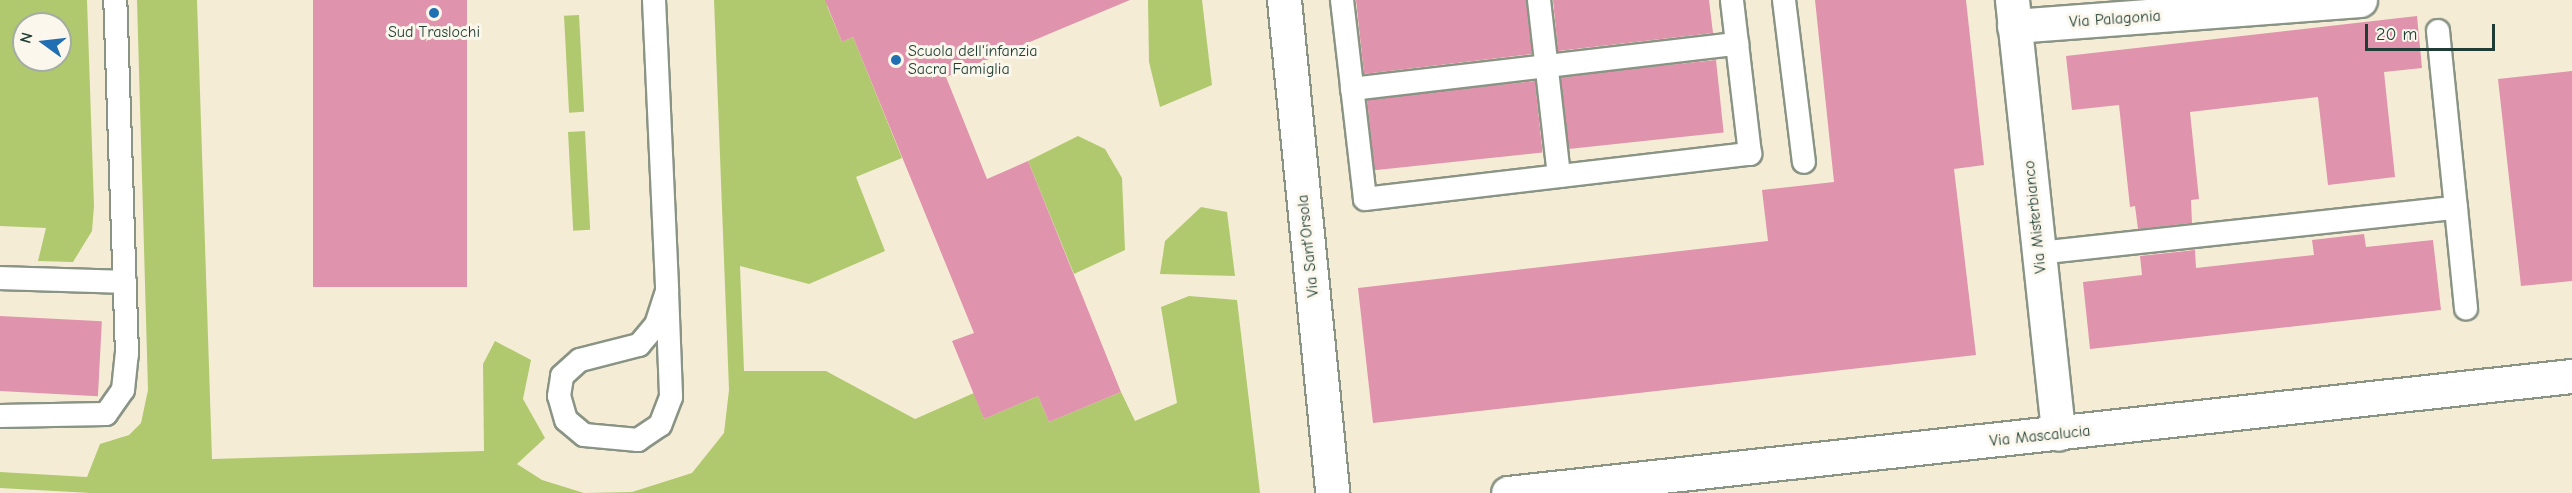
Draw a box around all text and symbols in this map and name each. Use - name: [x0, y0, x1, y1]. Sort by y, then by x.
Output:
- marker: Sud Traslochi: [427, 6, 441, 20]
- street label: Via Palagonia: [2069, 6, 2161, 32]
- north arrow: [12, 12, 72, 72]
- scale bar: [2368, 12, 2498, 50]
- place label: Sud Traslochi: [388, 22, 480, 42]
- text: 20 m: [2376, 24, 2417, 45]
- text: N: [17, 30, 37, 45]
- place label: Scuola dell'infanzia Sacra Famiglia: [908, 41, 1038, 79]
- marker: Scuola dell'infanzia Sacra Famiglia: [889, 53, 903, 67]
- street label: Via Misterbianco: [2020, 160, 2050, 274]
- street label: Via Sant'Orsola: [1293, 194, 1323, 298]
- street label: Via Mascalucia: [1989, 421, 2091, 451]

